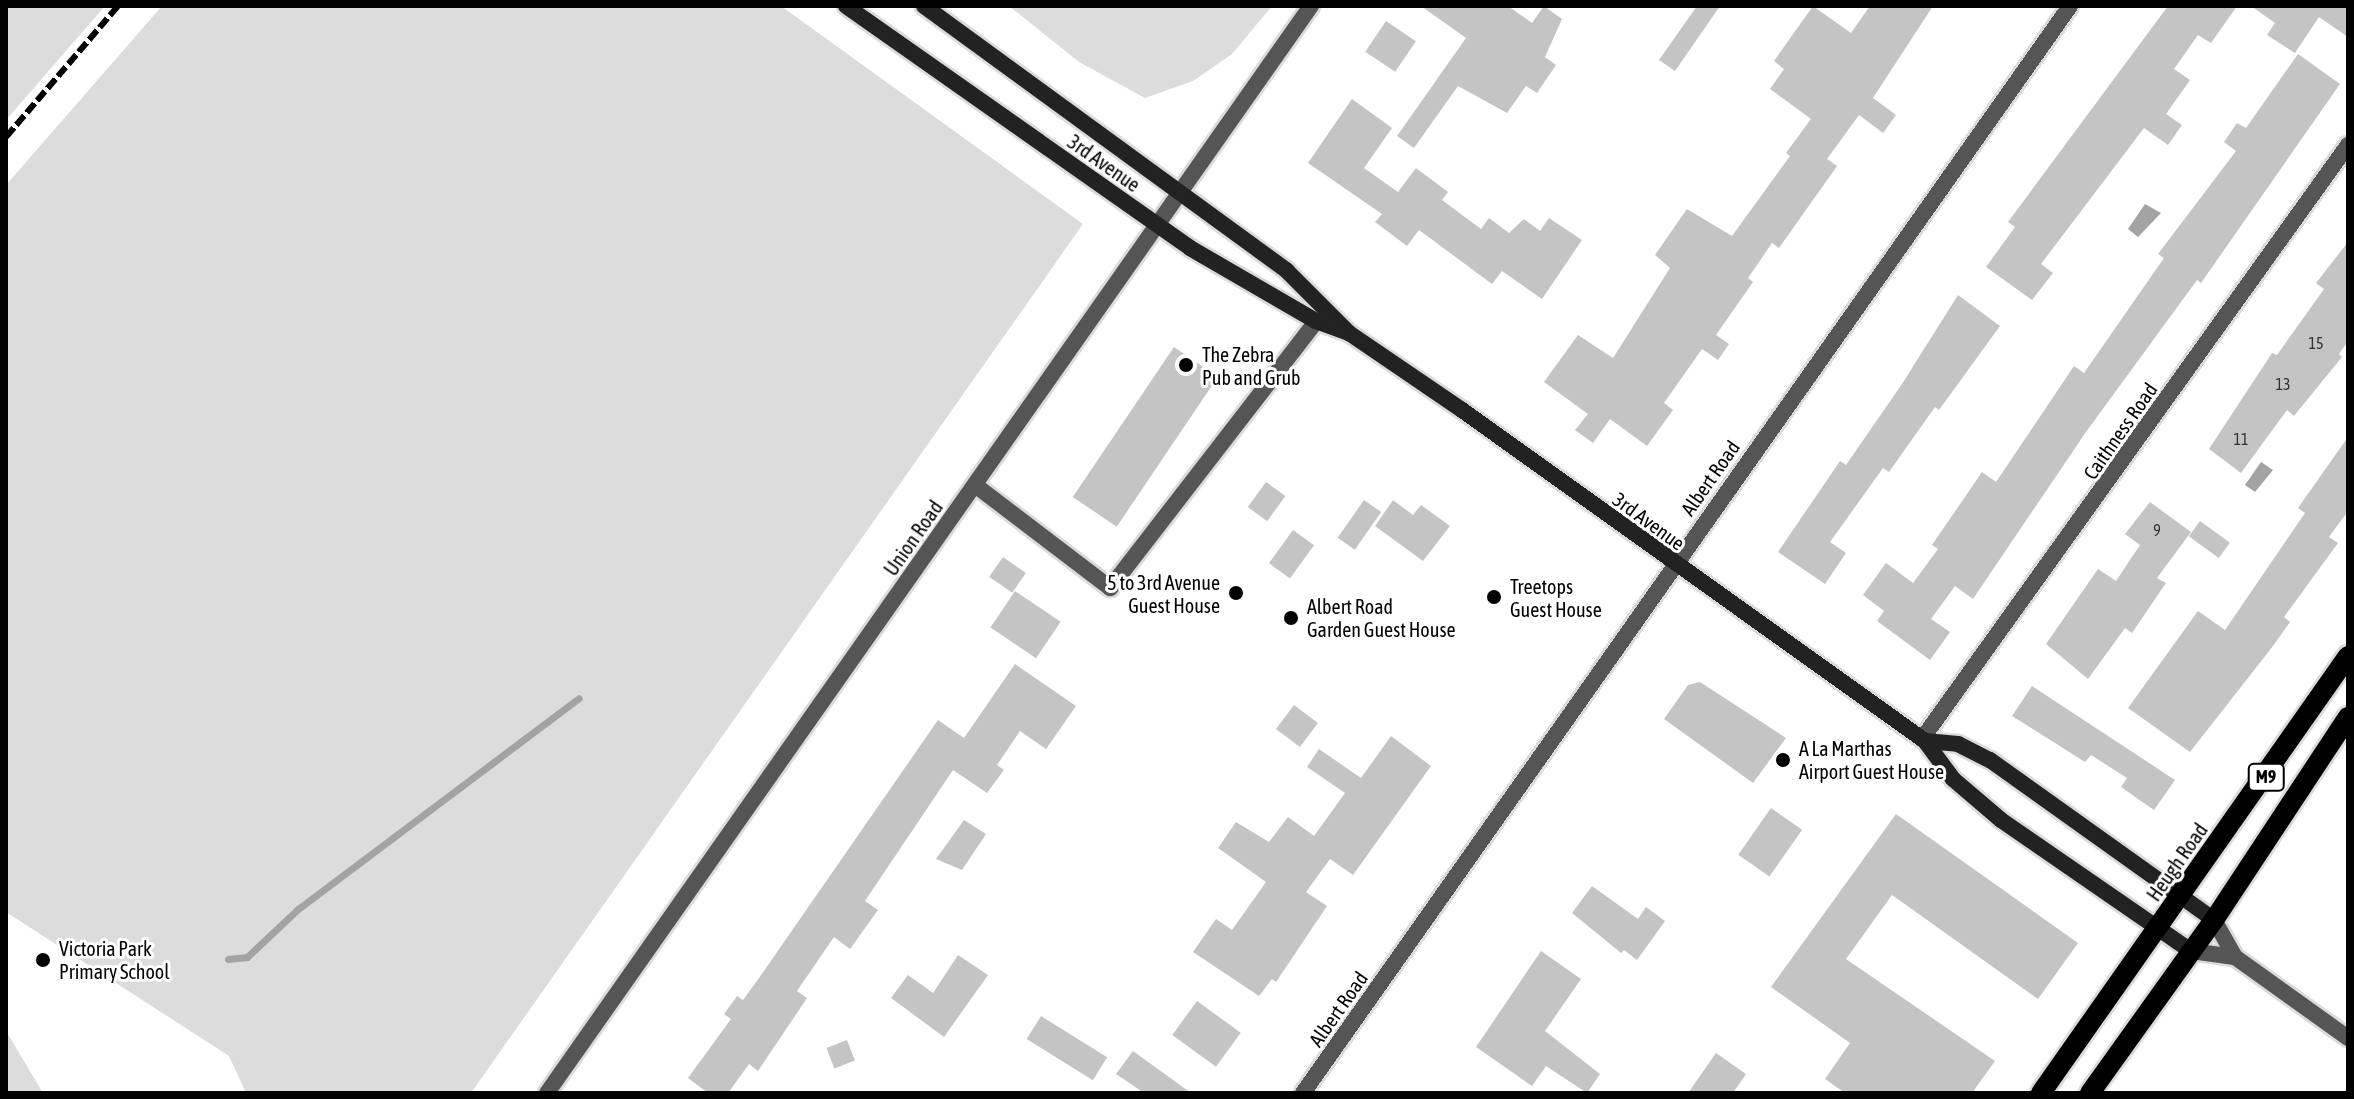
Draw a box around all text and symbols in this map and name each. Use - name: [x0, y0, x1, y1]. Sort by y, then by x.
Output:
- street label: 3rd Avenue: [1063, 129, 1145, 197]
- house number: 15: [2308, 333, 2324, 353]
- place label: The Zebra Pub and Grub: [1202, 342, 1301, 389]
- marker: The Zebra Pub and Grub: [1177, 356, 1195, 374]
- house number: 13: [2275, 374, 2291, 394]
- street label: Caithness Road: [2078, 378, 2162, 484]
- house number: 11: [2233, 429, 2249, 449]
- street label: Albert Road: [1675, 436, 1745, 520]
- street label: 3rd Avenue: [1608, 487, 1690, 555]
- street label: Union Road: [878, 496, 948, 580]
- house number: 9: [2153, 520, 2161, 540]
- place label: 5 to 3rd Avenue Guest House: [1107, 570, 1220, 617]
- place label: Treetops Guest House: [1510, 574, 1602, 621]
- marker: 5 to 3rd Avenue Guest House: [1227, 584, 1245, 602]
- marker: Treetops Guest House: [1485, 588, 1503, 606]
- place label: Albert Road Garden Guest House: [1307, 594, 1456, 641]
- marker: Albert Road Garden Guest House: [1282, 609, 1300, 627]
- place label: A La Marthas Airport Guest House: [1799, 736, 1944, 783]
- marker: A La Marthas Airport Guest House: [1774, 751, 1792, 769]
- road number: M9: [2246, 763, 2286, 791]
- street label: Heugh Road: [2141, 818, 2213, 906]
- place label: Victoria Park Primary School: [59, 936, 169, 983]
- marker: Victoria Park Primary School: [34, 951, 52, 969]
- street label: Albert Road: [1303, 967, 1373, 1051]

